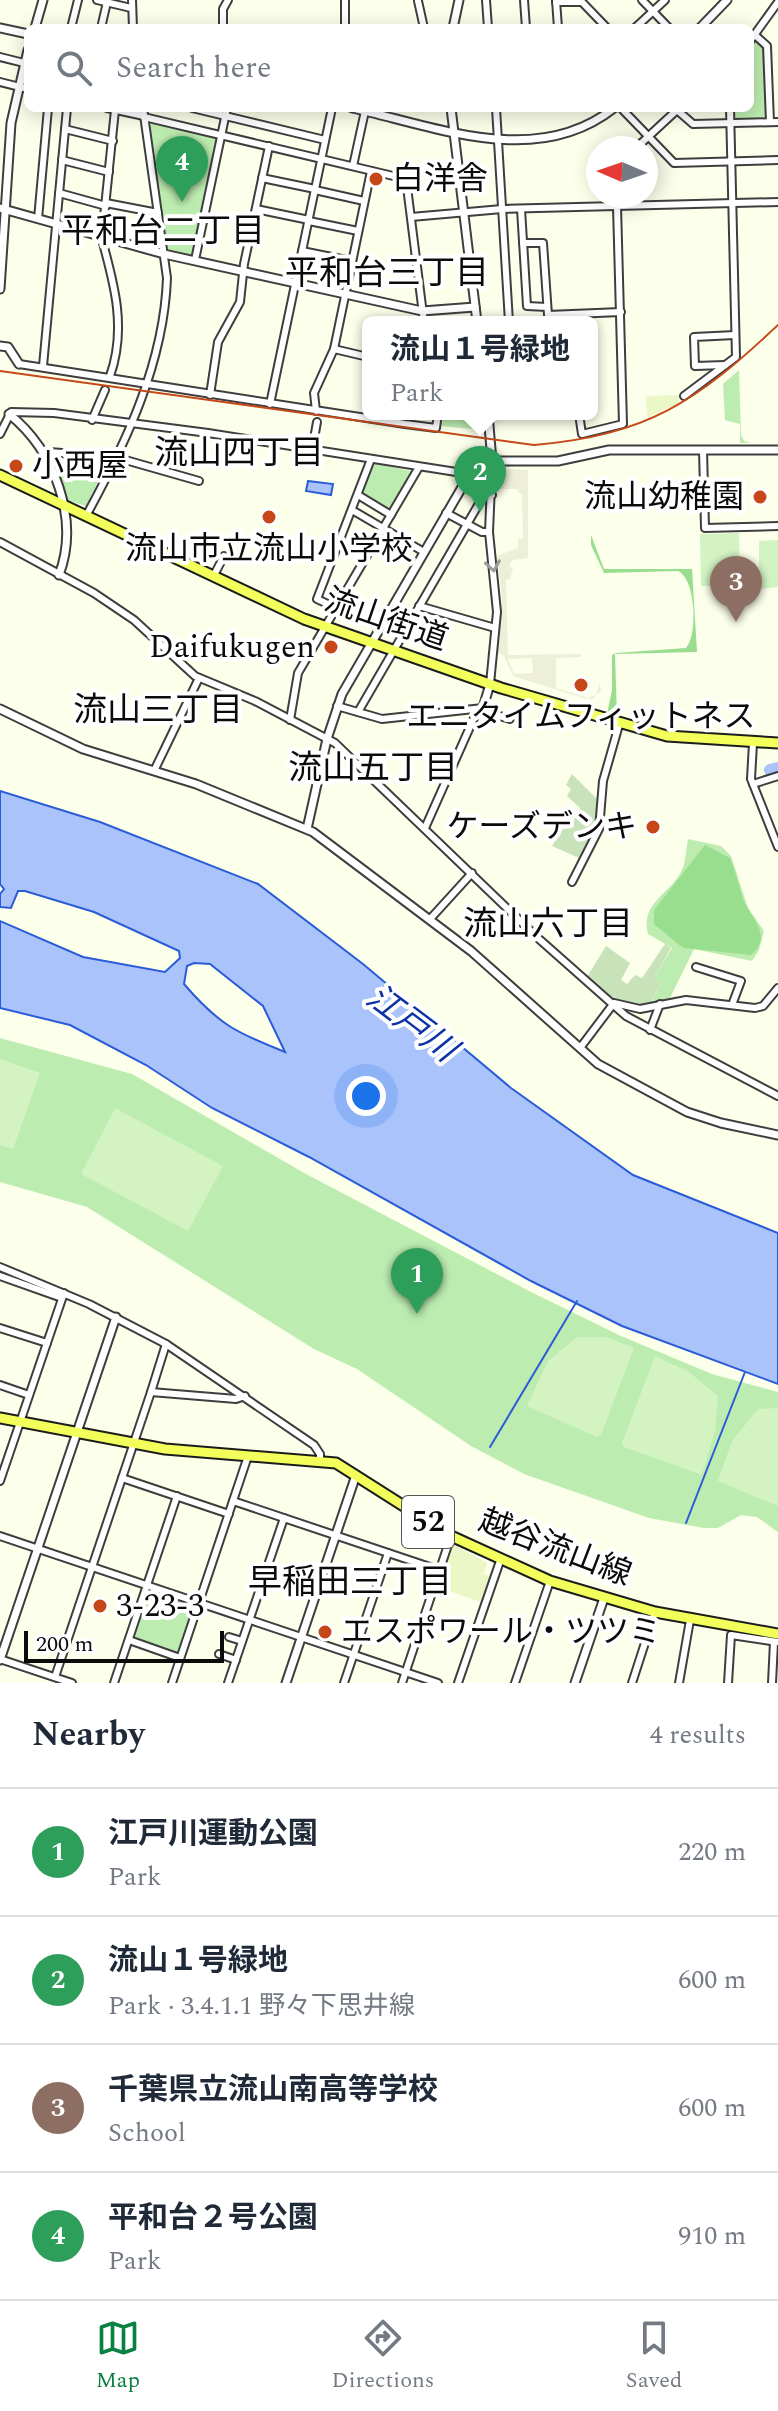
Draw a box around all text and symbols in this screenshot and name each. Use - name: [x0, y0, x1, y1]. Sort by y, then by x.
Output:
- search box: [24, 24, 754, 112]
- text: Search here: [116, 45, 272, 91]
- icon: search: [52, 46, 96, 90]
- pin: 4: [156, 136, 208, 202]
- north arrow: [586, 136, 658, 208]
- place label: 白洋舎: [392, 155, 488, 204]
- marker: 白洋舎: [367, 170, 385, 188]
- district label: 平和台二丁目: [61, 206, 265, 258]
- district label: 平和台三丁目: [285, 248, 489, 300]
- popup: [362, 316, 598, 420]
- text: 流山１号緑地: [390, 327, 570, 373]
- text: Park: [390, 373, 444, 413]
- district label: 流山四丁目: [154, 428, 324, 480]
- place label: 小西屋: [32, 442, 128, 491]
- pin: 2: [454, 446, 506, 512]
- marker: 小西屋: [7, 457, 25, 475]
- place label: 流山幼稚園: [584, 473, 744, 522]
- marker: 流山幼稚園: [751, 488, 769, 506]
- marker: 流山市立流山小学校: [260, 508, 278, 526]
- place label: 流山市立流山小学校: [125, 525, 413, 574]
- pin: 3: [710, 556, 762, 622]
- one-way arrow: [484, 559, 501, 573]
- street label: 流山街道: [318, 576, 454, 664]
- place label: Daifukugen: [149, 623, 315, 672]
- marker: Daifukugen: [322, 638, 340, 656]
- marker: エニタイムフィットネス: [572, 676, 590, 694]
- district label: 流山三丁目: [73, 685, 243, 737]
- place label: エニタイムフィットネス: [407, 693, 755, 742]
- district label: 流山五丁目: [288, 743, 458, 795]
- place label: ケーズデンキ: [447, 803, 637, 852]
- marker: ケーズデンキ: [644, 818, 662, 836]
- district label: 流山六丁目: [463, 899, 633, 951]
- water label: 江戸川: [355, 973, 470, 1077]
- your location: [346, 1076, 386, 1116]
- pin: 1: [391, 1248, 443, 1314]
- road number: 52: [402, 1496, 454, 1548]
- street label: 越谷流山線: [472, 1496, 638, 1600]
- district label: 早稲田三丁目: [248, 1557, 452, 1609]
- place label: 3-23-3: [116, 1582, 204, 1631]
- marker: 3-23-3: [91, 1597, 109, 1615]
- place label: エスポワール・ツツミ: [341, 1608, 661, 1657]
- marker: エスポワール・ツツミ: [316, 1623, 334, 1641]
- scale bar: [24, 1627, 224, 1663]
- text: 200 m: [36, 1628, 93, 1661]
- text: Nearby: [32, 1709, 145, 1761]
- text: 4 results: [650, 1715, 746, 1755]
- text: 江戸川運動公園: [108, 1811, 318, 1857]
- text: 1: [51, 1832, 65, 1872]
- text: 220 m: [678, 1832, 746, 1872]
- text: Park: [108, 1857, 162, 1897]
- text: 流山１号緑地: [108, 1938, 288, 1984]
- text: 2: [51, 1960, 65, 2000]
- text: 600 m: [678, 1960, 746, 2000]
- text: Park · 3.4.1.1 野々下思井線: [108, 1986, 415, 2026]
- text: 千葉県立流山南高等学校: [108, 2067, 438, 2113]
- text: 3: [51, 2088, 65, 2128]
- text: 600 m: [678, 2088, 746, 2128]
- text: School: [108, 2113, 186, 2153]
- text: 平和台２号公園: [108, 2195, 318, 2241]
- text: 4: [51, 2216, 65, 2256]
- text: 910 m: [678, 2216, 746, 2256]
- text: Park: [108, 2241, 162, 2281]
- tab: Map: [96, 2316, 140, 2397]
- tab: Directions: [332, 2316, 434, 2397]
- tab: Saved: [626, 2316, 682, 2397]

